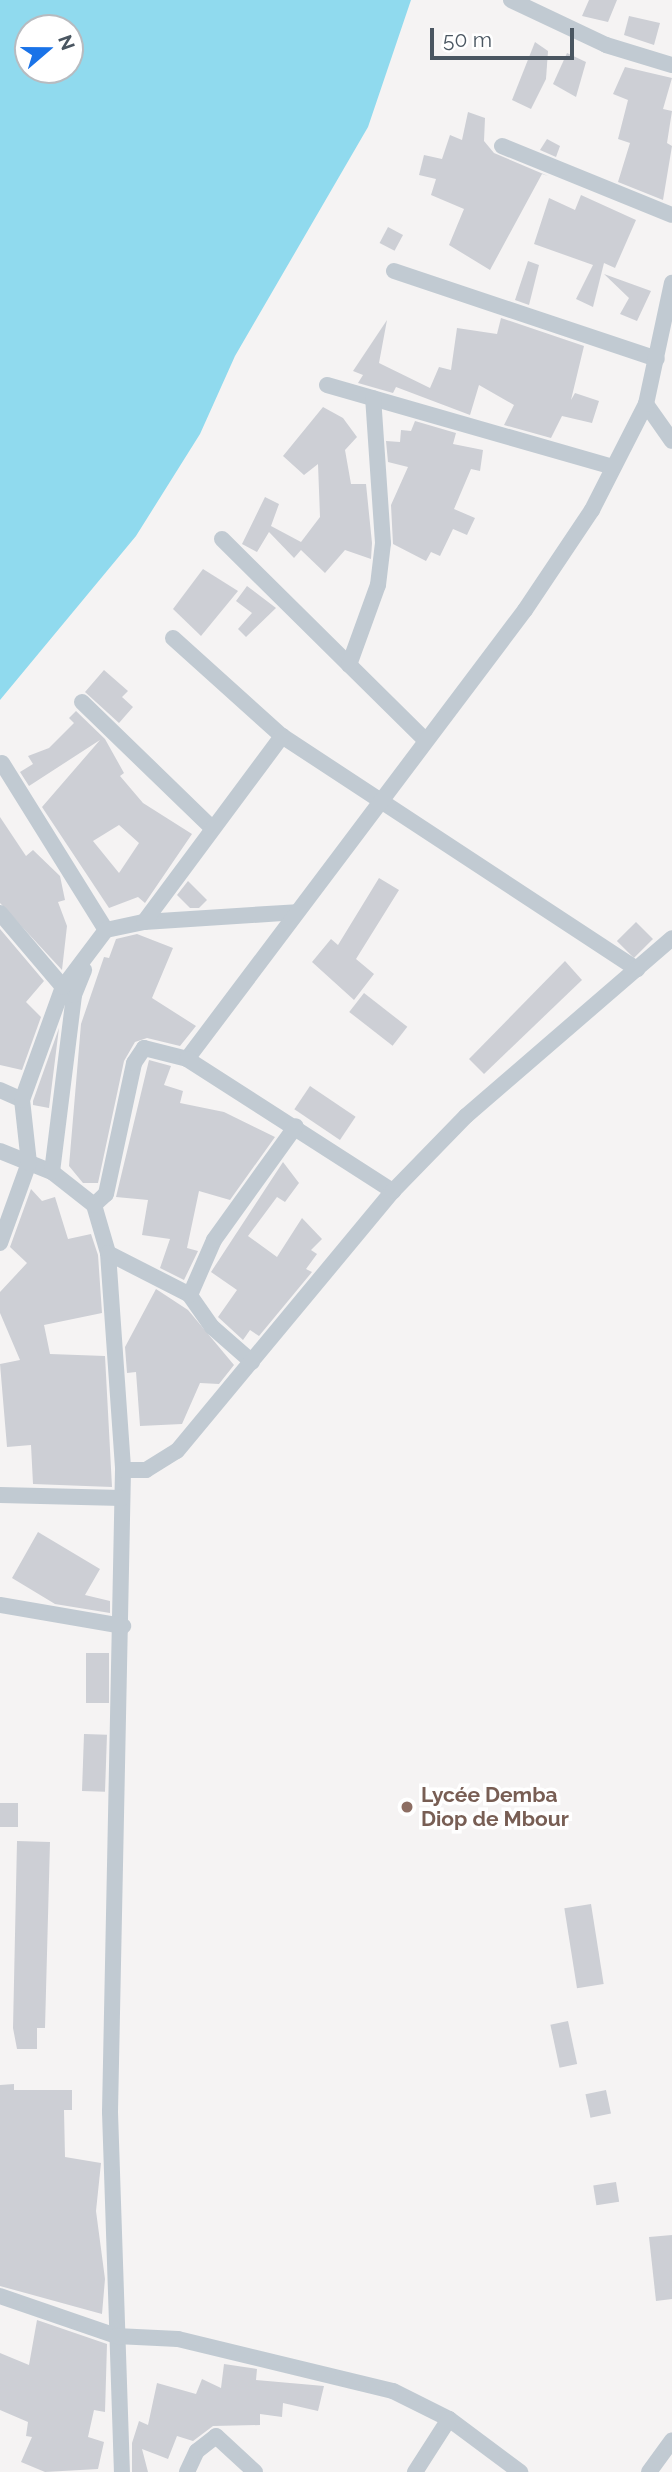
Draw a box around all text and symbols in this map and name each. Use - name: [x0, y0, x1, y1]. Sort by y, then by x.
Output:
- north arrow: [14, 14, 84, 84]
- scale bar: [434, 14, 578, 58]
- text: 50 m: [443, 27, 492, 52]
- text: N: [54, 32, 80, 53]
- place label: Lycée Demba Diop de Mbour: [421, 1782, 569, 1832]
- marker: Lycée Demba Diop de Mbour: [399, 1799, 415, 1815]

